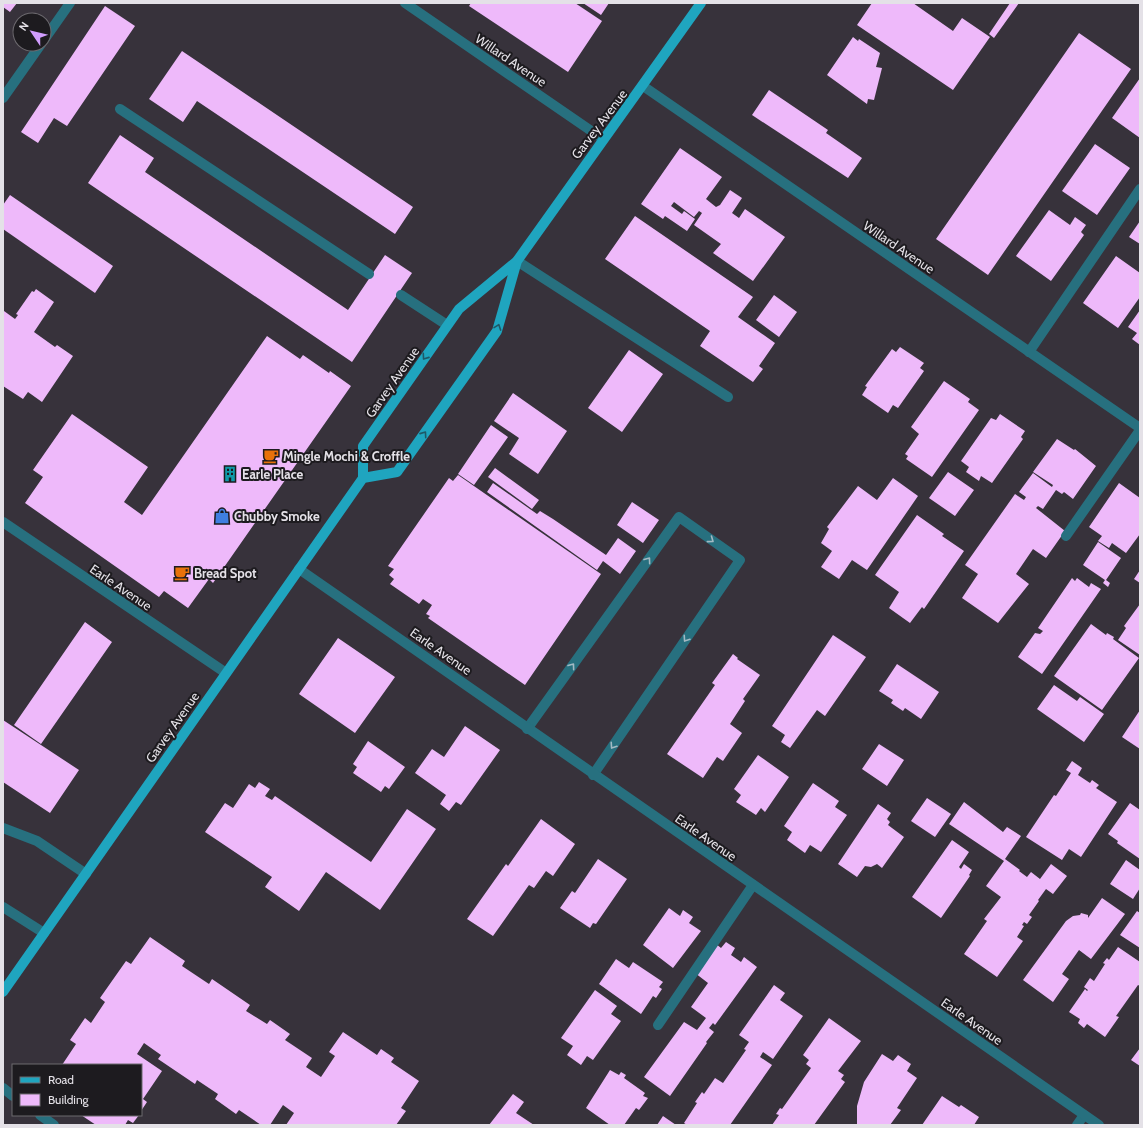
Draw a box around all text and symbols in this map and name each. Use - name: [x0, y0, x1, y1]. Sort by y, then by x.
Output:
- north arrow: [12, 12, 52, 52]
- text: N: [16, 19, 32, 33]
- street label: Willard Avenue: [472, 30, 550, 90]
- street label: Garvey Avenue: [568, 86, 630, 162]
- street label: Willard Avenue: [860, 217, 938, 277]
- one-way arrow: [493, 324, 501, 331]
- street label: Garvey Avenue: [362, 343, 422, 420]
- one-way arrow: [422, 353, 430, 360]
- one-way arrow: [419, 431, 427, 438]
- cafe icon: Mingle Mochi & Croffle: [262, 447, 280, 465]
- place label: Mingle Mochi & Croffle: [283, 448, 410, 464]
- building icon: Earle Place: [221, 465, 239, 483]
- place label: Earle Place: [242, 466, 304, 482]
- shop icon: Chubby Smoke: [213, 507, 231, 525]
- place label: Chubby Smoke: [234, 508, 320, 524]
- one-way arrow: [707, 535, 714, 543]
- one-way arrow: [643, 557, 651, 564]
- street label: Earle Avenue: [87, 560, 155, 614]
- cafe icon: Bread Spot: [173, 564, 191, 582]
- place label: Bread Spot: [194, 565, 257, 581]
- street label: Earle Avenue: [407, 624, 475, 678]
- one-way arrow: [684, 634, 691, 641]
- one-way arrow: [567, 663, 574, 670]
- street label: Garvey Avenue: [142, 688, 202, 765]
- one-way arrow: [610, 742, 618, 749]
- street label: Earle Avenue: [672, 810, 740, 864]
- street label: Earle Avenue: [938, 994, 1006, 1048]
- legend: [12, 1064, 142, 1116]
- text: Road: [48, 1072, 74, 1087]
- text: Building: [48, 1092, 90, 1107]

